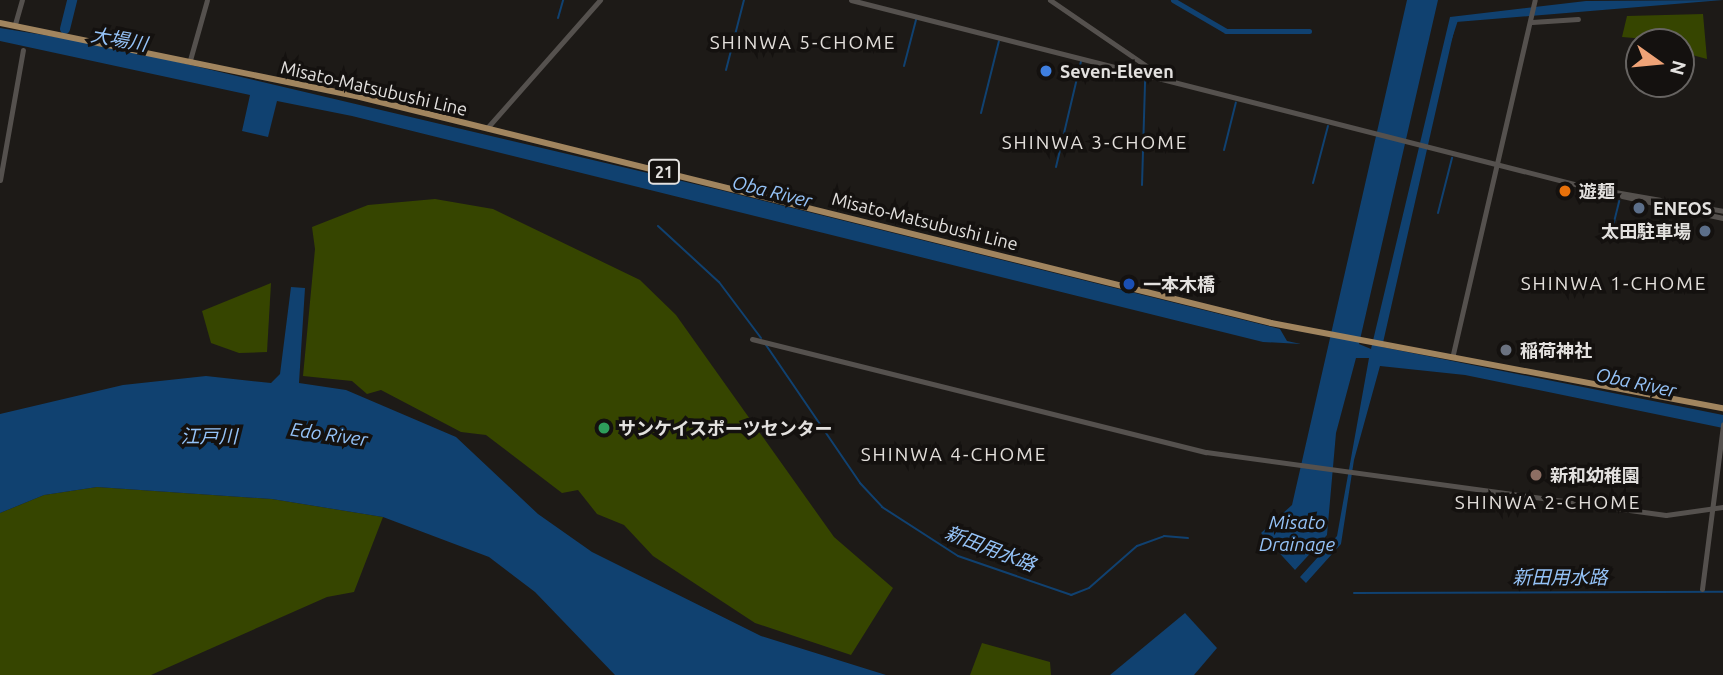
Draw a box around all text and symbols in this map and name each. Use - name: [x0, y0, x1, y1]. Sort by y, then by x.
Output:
- water label: 大場川: [89, 24, 149, 56]
- north arrow: [1625, 28, 1695, 98]
- district label: SHINWA 5-CHOME: [711, 32, 895, 54]
- street label: Misato-Matsubushi Line: [278, 56, 470, 120]
- text: N: [1666, 58, 1691, 78]
- place label: Seven-Eleven: [1060, 60, 1174, 82]
- marker: Seven-Eleven: [1038, 63, 1054, 79]
- district label: SHINWA 3-CHOME: [1003, 132, 1187, 154]
- road number: 21: [646, 160, 682, 184]
- water label: Oba River: [730, 171, 814, 213]
- place label: 遊麺: [1579, 180, 1615, 202]
- marker: 遊麺: [1557, 183, 1573, 199]
- street label: Misato-Matsubushi Line: [830, 187, 1020, 255]
- place label: ENEOS: [1653, 197, 1712, 219]
- marker: ENEOS: [1631, 200, 1647, 216]
- place label: 太田駐車場: [1601, 220, 1691, 242]
- marker: 太田駐車場: [1697, 223, 1713, 239]
- place label: 一本木橋: [1143, 273, 1215, 295]
- district label: SHINWA 1-CHOME: [1522, 273, 1706, 295]
- marker: 一本木橋: [1121, 276, 1137, 292]
- place label: 稲荷神社: [1520, 339, 1592, 361]
- marker: 稲荷神社: [1498, 342, 1514, 358]
- water label: Oba River: [1594, 363, 1678, 403]
- place label: サンケイスポーツセンター: [618, 417, 834, 439]
- water label: Edo River: [289, 418, 369, 452]
- marker: サンケイスポーツセンター: [596, 420, 612, 436]
- water label: 江戸川: [181, 426, 237, 448]
- district label: SHINWA 4-CHOME: [862, 444, 1046, 466]
- place label: 新和幼稚園: [1550, 464, 1640, 486]
- marker: 新和幼稚園: [1528, 467, 1544, 483]
- district label: SHINWA 2-CHOME: [1456, 492, 1640, 514]
- water label: Misato Drainage: [1259, 512, 1335, 556]
- water label: 新田用水路: [942, 521, 1038, 577]
- water label: 新田用水路: [1513, 567, 1607, 589]

